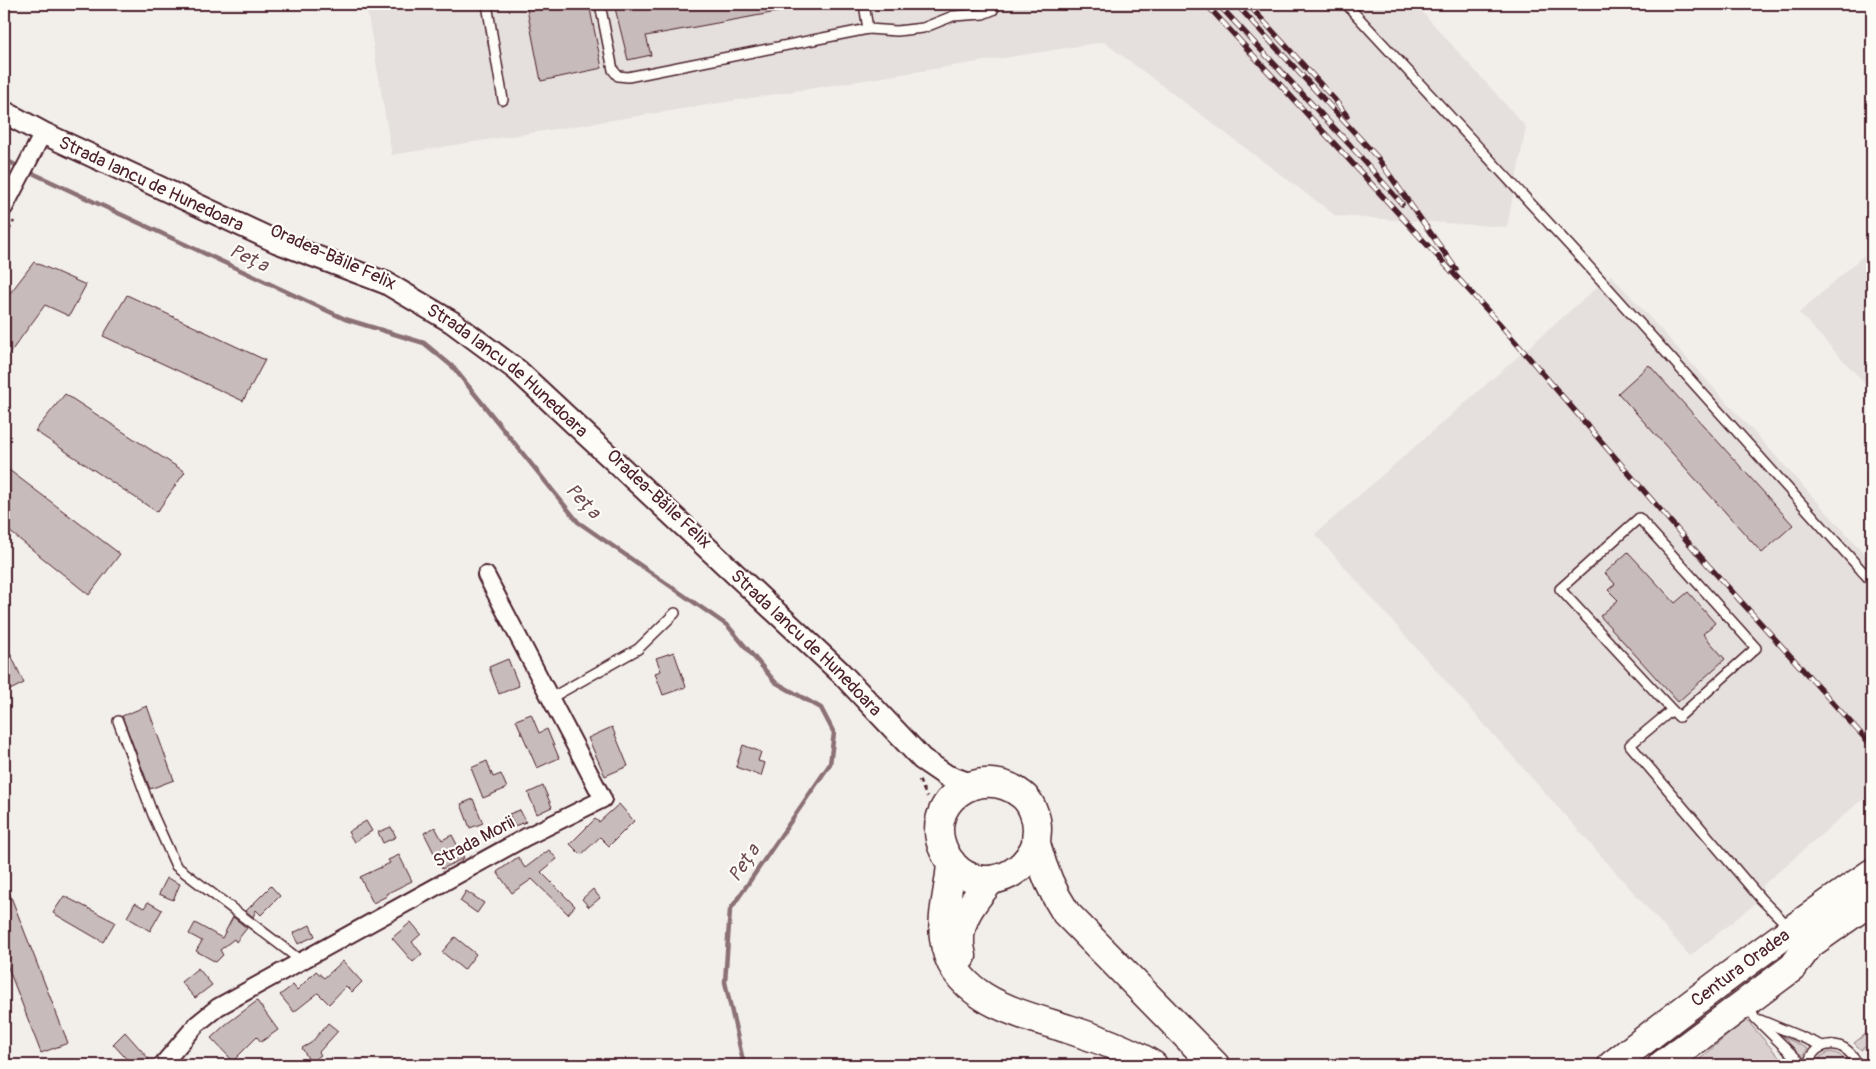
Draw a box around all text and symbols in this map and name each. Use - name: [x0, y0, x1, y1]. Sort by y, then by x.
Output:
- street label: Strada Iancu de Hunedoara: [55, 131, 248, 237]
- street label: Oradea-Băile Felix: [266, 219, 400, 295]
- water label: Peța: [226, 239, 273, 278]
- street label: Strada Iancu de Hunedoara: [423, 298, 593, 442]
- street label: Oradea-Băile Felix: [602, 444, 716, 554]
- water label: Peța: [560, 478, 606, 525]
- street label: Strada Iancu de Hunedoara: [726, 564, 887, 721]
- street label: Strada Morii: [429, 811, 519, 873]
- water label: Peța: [723, 839, 766, 886]
- street label: Centura Oradea: [1686, 923, 1794, 1012]

